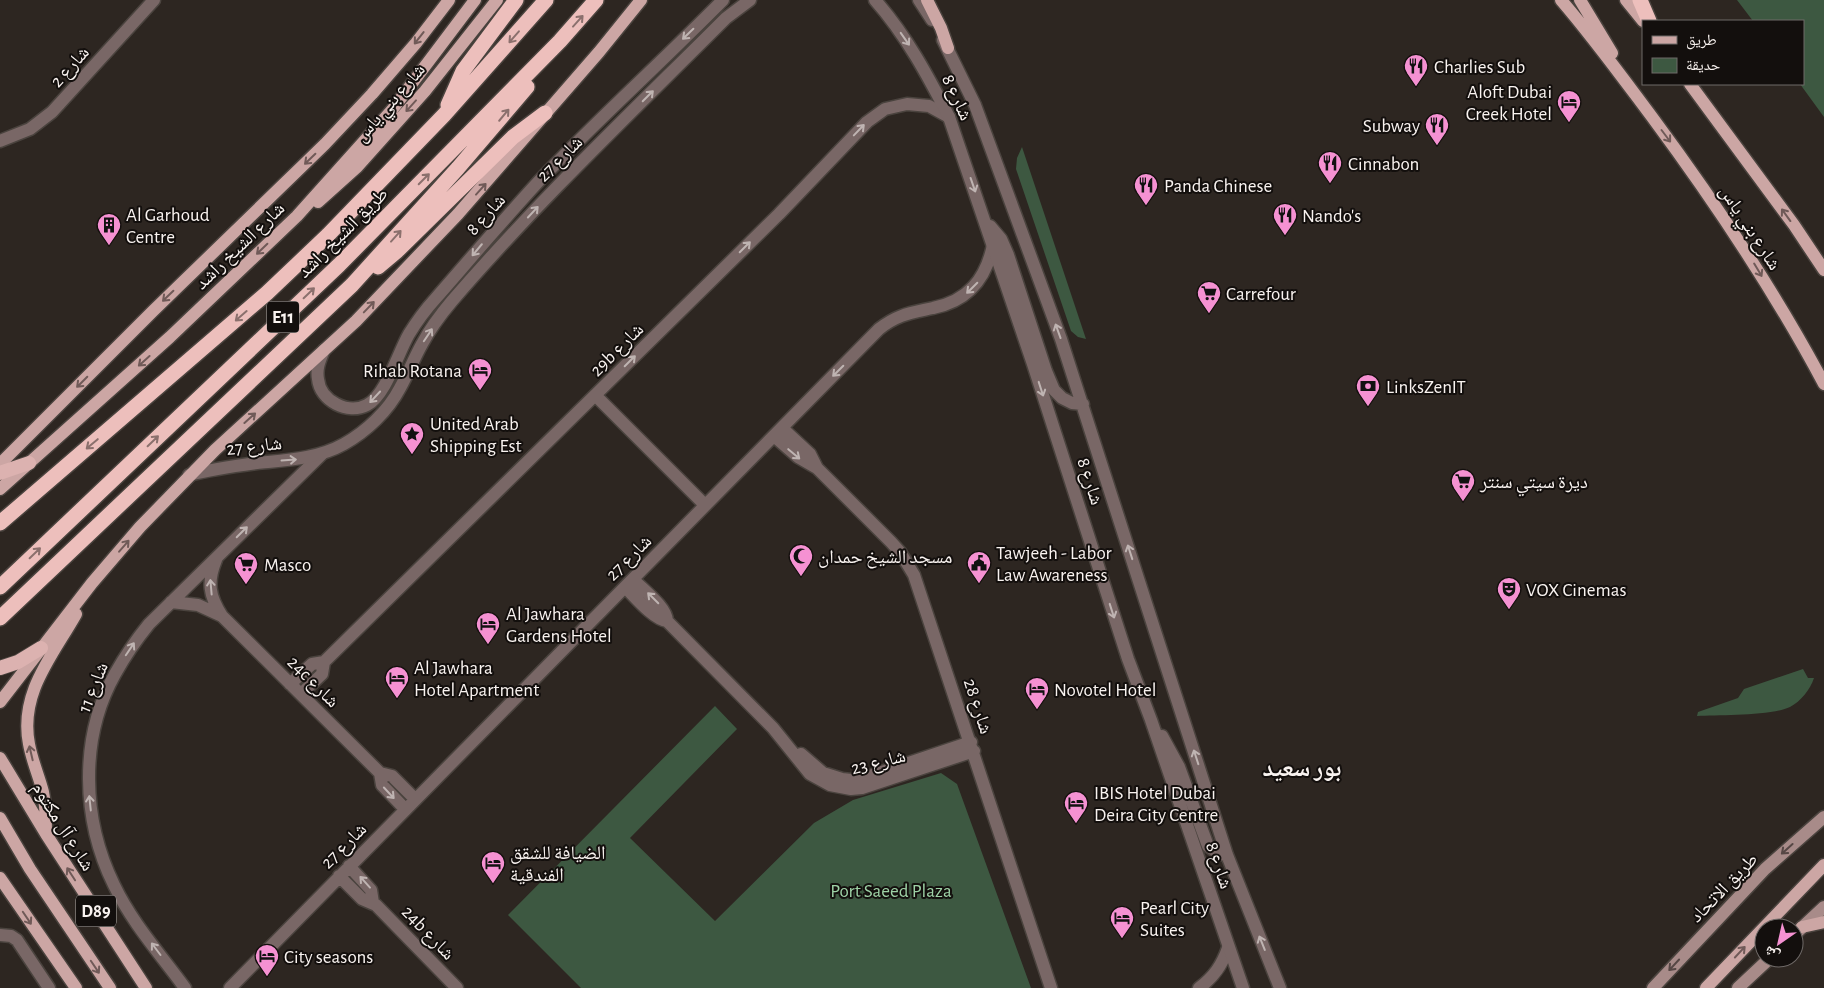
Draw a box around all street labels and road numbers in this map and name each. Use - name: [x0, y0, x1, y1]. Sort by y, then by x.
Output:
- street label: شارع 2: [47, 43, 94, 92]
- street label: شارع بني ياس: [351, 60, 433, 149]
- street label: شارع 8: [937, 72, 975, 124]
- street label: شارع 27: [534, 133, 587, 186]
- street label: شارع بني ياس: [1711, 182, 1784, 276]
- street label: طريق الشيخ راشد: [294, 184, 393, 283]
- street label: شارع 8: [463, 191, 510, 240]
- street label: شارع الشيخ راشد: [192, 199, 290, 295]
- road number: E11: [267, 302, 299, 332]
- street label: 29b شارع: [587, 320, 648, 381]
- street label: شارع 27: [225, 434, 283, 460]
- street label: شارع 8: [1072, 456, 1106, 508]
- street label: شارع 27: [603, 532, 656, 585]
- street label: 24c شارع: [283, 653, 342, 712]
- street label: شارع 11: [75, 660, 113, 716]
- street label: شارع 28: [959, 676, 995, 737]
- street label: شارع 23: [849, 746, 908, 779]
- street label: شارع آل مكتوم: [25, 779, 98, 876]
- street label: شارع 27: [318, 820, 371, 873]
- street label: شارع 8: [1201, 840, 1235, 892]
- street label: طريق الاتحاد: [1687, 850, 1762, 927]
- road number: D89: [76, 896, 116, 926]
- street label: 24b شارع: [397, 902, 458, 964]

